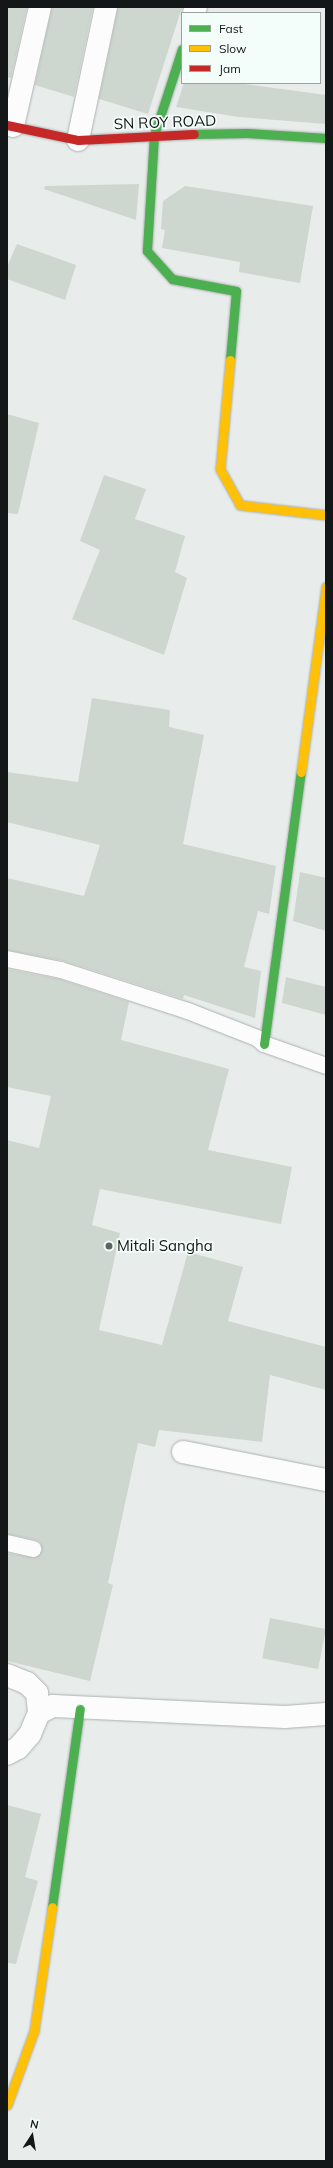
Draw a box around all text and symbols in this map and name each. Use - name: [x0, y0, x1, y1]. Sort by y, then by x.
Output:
- legend: [181, 12, 321, 84]
- text: Fast: [219, 21, 243, 36]
- text: Slow: [219, 41, 247, 56]
- text: Jam: [219, 61, 241, 76]
- street label: SN ROY ROAD: [113, 111, 217, 133]
- place label: Mitali Sangha: [117, 1237, 213, 1255]
- marker: Mitali Sangha: [104, 1241, 114, 1251]
- north arrow: [12, 2116, 52, 2156]
- text: N: [29, 2117, 40, 2132]

